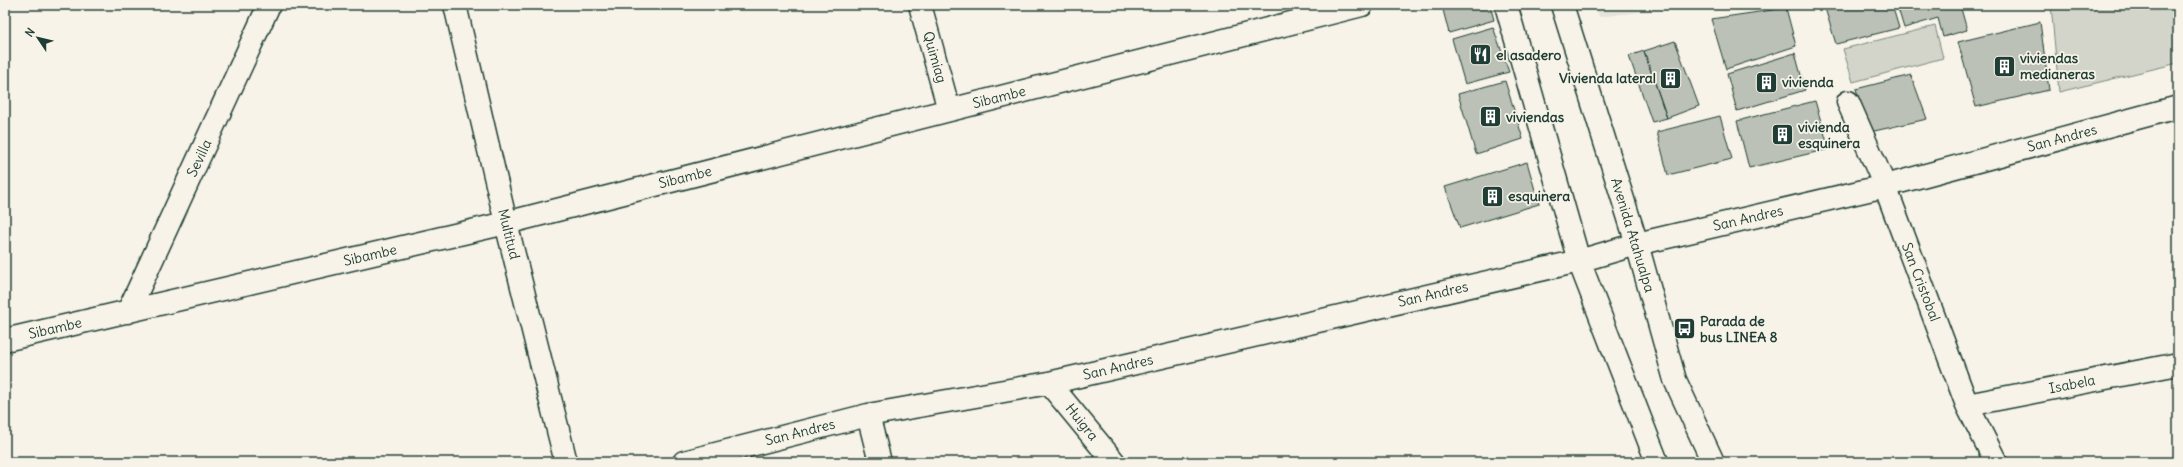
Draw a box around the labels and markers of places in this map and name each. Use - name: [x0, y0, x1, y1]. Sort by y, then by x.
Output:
- restaurant icon: el asadero: [1467, 42, 1493, 68]
- place label: el asadero: [1496, 46, 1562, 64]
- place label: viviendas medianeras: [2020, 49, 2095, 83]
- building icon: viviendas medianeras: [1992, 53, 2018, 79]
- building icon: Vivienda lateral: [1658, 65, 1684, 91]
- place label: Vivienda lateral: [1559, 69, 1656, 87]
- building icon: vivienda: [1753, 69, 1779, 95]
- place label: vivienda: [1782, 73, 1834, 91]
- building icon: viviendas: [1477, 104, 1503, 130]
- place label: viviendas: [1506, 108, 1565, 126]
- place label: vivienda esquinera: [1798, 118, 1860, 152]
- building icon: vivienda esquinera: [1770, 122, 1796, 148]
- building icon: esquinera: [1479, 183, 1505, 209]
- place label: esquinera: [1508, 187, 1570, 205]
- place label: Parada de bus LINEA 8: [1700, 312, 1778, 346]
- bus stop icon: Parada de bus LINEA 8: [1671, 316, 1697, 342]

